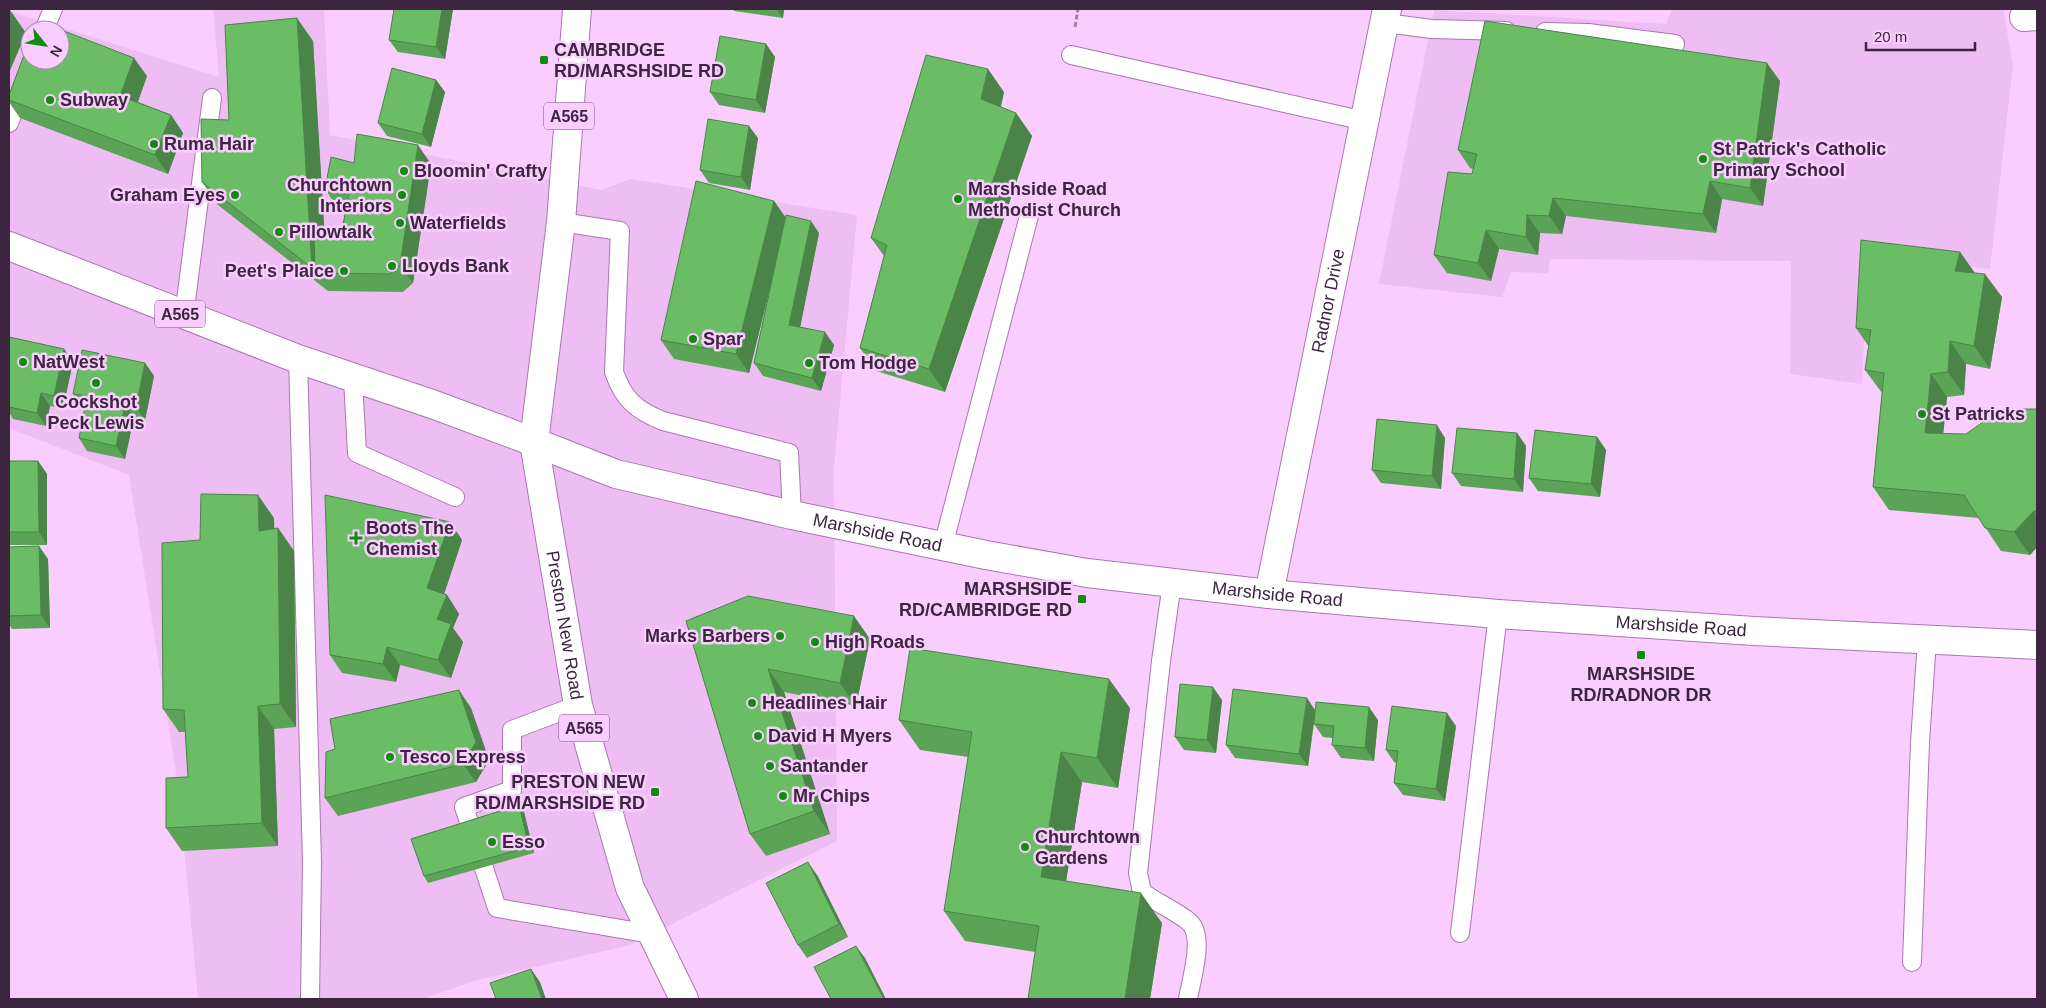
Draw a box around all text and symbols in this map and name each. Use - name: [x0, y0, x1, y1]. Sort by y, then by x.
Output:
- north arrow: [20, 20, 70, 70]
- scale bar: [1866, 20, 1975, 52]
- text: 20 m: [1874, 28, 1907, 45]
- place label: CAMBRIDGE RD/MARSHSIDE RD: [554, 40, 724, 81]
- text: N: [47, 43, 66, 60]
- marker: CAMBRIDGE RD/MARSHSIDE RD: [538, 54, 550, 66]
- place label: Subway: [60, 90, 128, 110]
- marker: Subway: [44, 94, 56, 106]
- road number: A565: [544, 102, 594, 130]
- place label: Ruma Hair: [164, 134, 254, 154]
- marker: Ruma Hair: [148, 138, 160, 150]
- place label: St Patrick's Catholic Primary School: [1713, 139, 1886, 180]
- marker: St Patrick's Catholic Primary School: [1697, 153, 1709, 165]
- place label: Bloomin' Crafty: [414, 161, 547, 181]
- marker: Bloomin' Crafty: [398, 165, 410, 177]
- place label: Churchtown Interiors: [287, 175, 392, 216]
- place label: Marshside Road Methodist Church: [968, 179, 1121, 220]
- place label: Graham Eyes: [110, 185, 225, 205]
- marker: Graham Eyes: [229, 189, 241, 201]
- marker: Churchtown Interiors: [396, 189, 408, 201]
- marker: Marshside Road Methodist Church: [952, 193, 964, 205]
- place label: Waterfields: [410, 213, 506, 233]
- marker: Waterfields: [394, 217, 406, 229]
- place label: Pillowtalk: [289, 222, 373, 242]
- marker: Pillowtalk: [273, 226, 285, 238]
- street label: Radnor Drive: [1308, 247, 1348, 355]
- place label: Lloyds Bank: [402, 256, 510, 276]
- marker: Lloyds Bank: [386, 260, 398, 272]
- place label: Peet's Plaice: [225, 261, 334, 281]
- marker: Peet's Plaice: [338, 265, 350, 277]
- road number: A565: [155, 300, 205, 328]
- place label: Spar: [703, 329, 743, 349]
- marker: Spar: [687, 333, 699, 345]
- place label: NatWest: [33, 352, 105, 372]
- place label: Tom Hodge: [819, 353, 917, 373]
- marker: NatWest: [17, 356, 29, 368]
- marker: Tom Hodge: [803, 357, 815, 369]
- marker: Cockshot Peck Lewis: [90, 377, 102, 389]
- place label: Cockshot Peck Lewis: [47, 392, 145, 433]
- place label: St Patricks: [1932, 404, 2025, 424]
- marker: St Patricks: [1916, 408, 1928, 420]
- street label: Marshside Road: [811, 510, 944, 556]
- place label: Boots The Chemist: [366, 518, 454, 559]
- marker: Boots The Chemist: [350, 532, 362, 544]
- street label: Preston New Road: [542, 549, 587, 701]
- street label: Marshside Road: [1211, 578, 1344, 610]
- place label: MARSHSIDE RD/CAMBRIDGE RD: [899, 579, 1072, 620]
- marker: MARSHSIDE RD/CAMBRIDGE RD: [1076, 593, 1088, 605]
- street label: Marshside Road: [1615, 612, 1747, 640]
- place label: Marks Barbers: [645, 626, 770, 646]
- marker: Marks Barbers: [774, 630, 786, 642]
- place label: High Roads: [825, 632, 925, 652]
- marker: High Roads: [809, 636, 821, 648]
- marker: MARSHSIDE RD/RADNOR DR: [1635, 649, 1647, 661]
- place label: MARSHSIDE RD/RADNOR DR: [1571, 664, 1712, 705]
- place label: Headlines Hair: [762, 693, 887, 713]
- marker: Headlines Hair: [746, 697, 758, 709]
- road number: A565: [559, 714, 609, 741]
- place label: David H Myers: [768, 726, 892, 746]
- marker: David H Myers: [752, 730, 764, 742]
- place label: Tesco Express: [400, 747, 526, 767]
- marker: Tesco Express: [384, 751, 396, 763]
- place label: Santander: [780, 756, 868, 776]
- marker: Santander: [764, 760, 776, 772]
- place label: PRESTON NEW RD/MARSHSIDE RD: [475, 772, 645, 813]
- marker: PRESTON NEW RD/MARSHSIDE RD: [649, 786, 661, 798]
- place label: Mr Chips: [793, 786, 870, 806]
- marker: Mr Chips: [777, 790, 789, 802]
- place label: Churchtown Gardens: [1035, 827, 1140, 868]
- place label: Esso: [502, 832, 545, 852]
- marker: Esso: [486, 836, 498, 848]
- marker: Churchtown Gardens: [1019, 841, 1031, 853]

